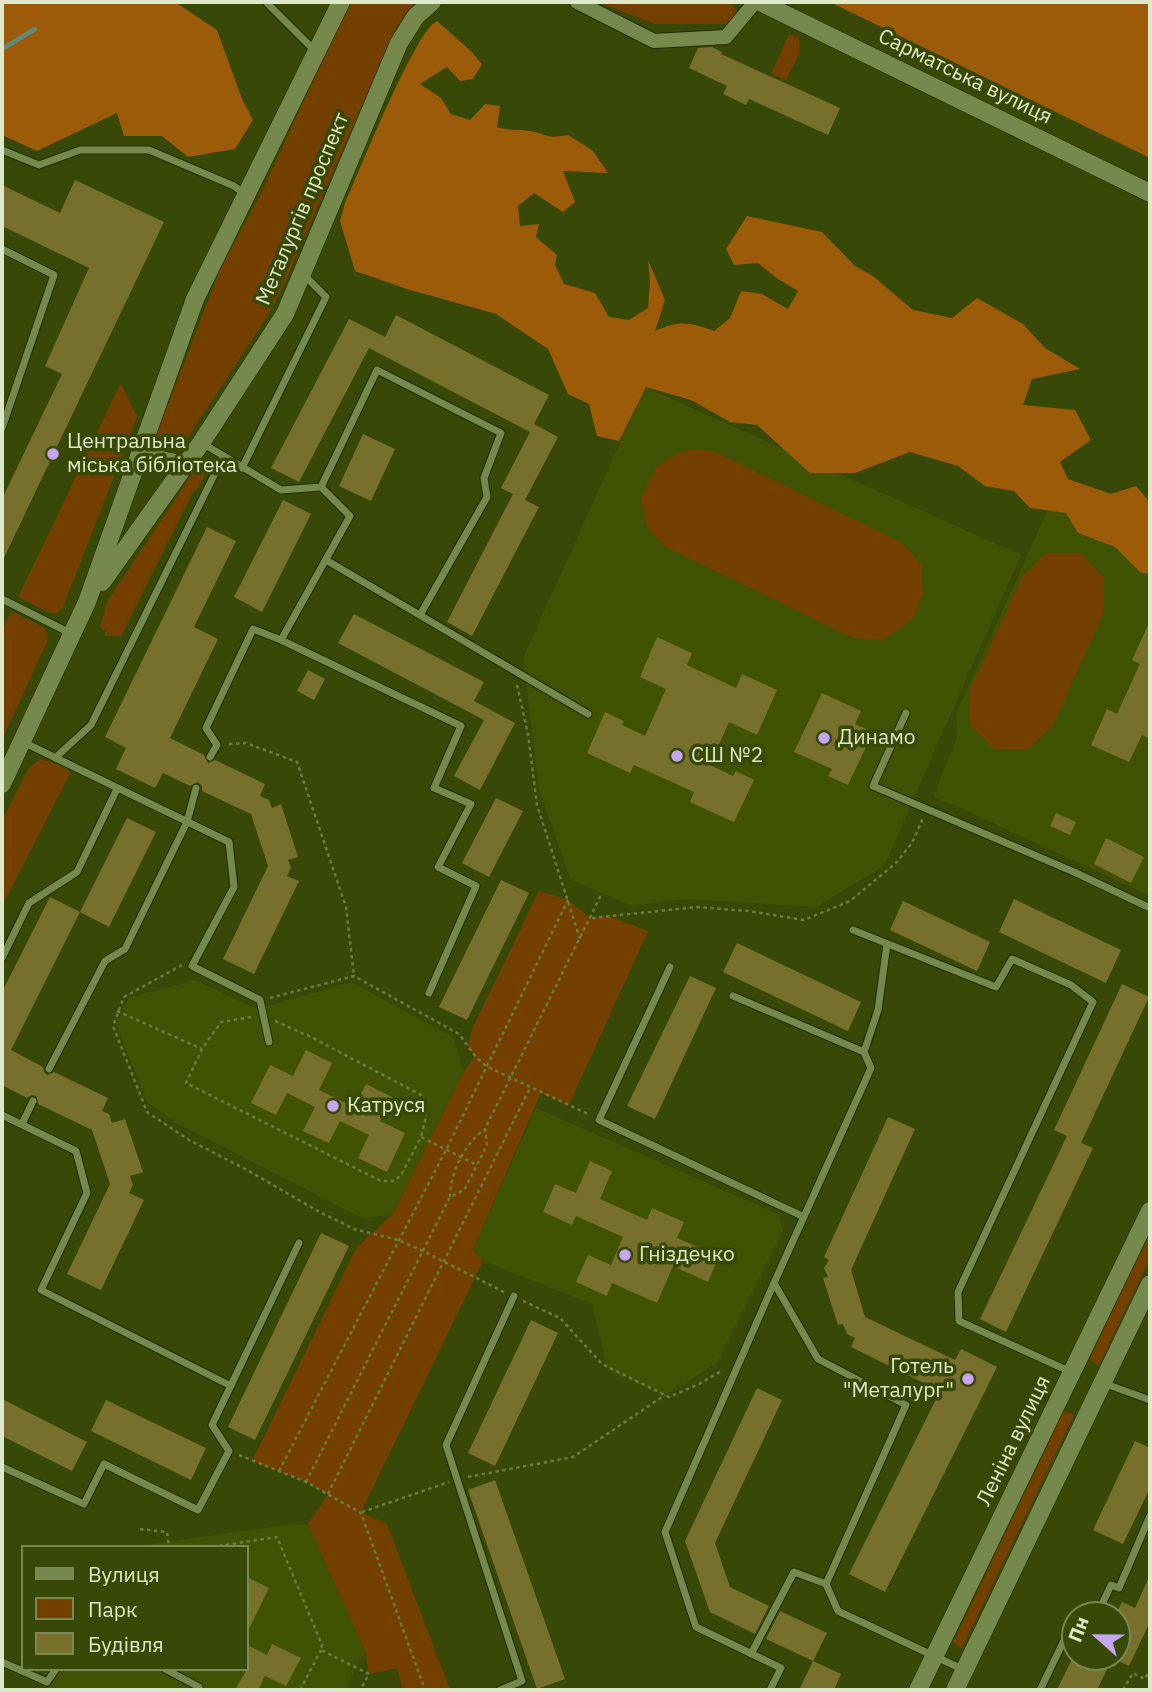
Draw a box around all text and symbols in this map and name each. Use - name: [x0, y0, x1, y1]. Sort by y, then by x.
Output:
- street label: Сарматська вулиця: [874, 24, 1056, 130]
- street label: Металургів проспект: [251, 109, 355, 309]
- place label: Центральна міська бібліотека: [67, 429, 237, 479]
- marker: Центральна міська бібліотека: [45, 446, 61, 462]
- place label: Динамо: [838, 725, 916, 751]
- marker: Динамо: [816, 730, 832, 746]
- place label: СШ №2: [691, 743, 763, 769]
- marker: СШ №2: [669, 748, 685, 764]
- place label: Катруся: [347, 1093, 426, 1119]
- marker: Катруся: [325, 1098, 341, 1114]
- place label: Гніздечко: [639, 1242, 735, 1268]
- marker: Гніздечко: [617, 1247, 633, 1263]
- place label: Готель "Металург": [843, 1354, 954, 1404]
- marker: Готель "Металург": [960, 1371, 976, 1387]
- street label: Леніна вулиця: [972, 1372, 1056, 1510]
- legend: [21, 1545, 248, 1671]
- text: Вулиця: [88, 1560, 160, 1588]
- text: Парк: [88, 1595, 138, 1623]
- north arrow: [1061, 1601, 1131, 1671]
- text: Пн: [1063, 1613, 1094, 1645]
- text: Будівля: [88, 1630, 164, 1658]

